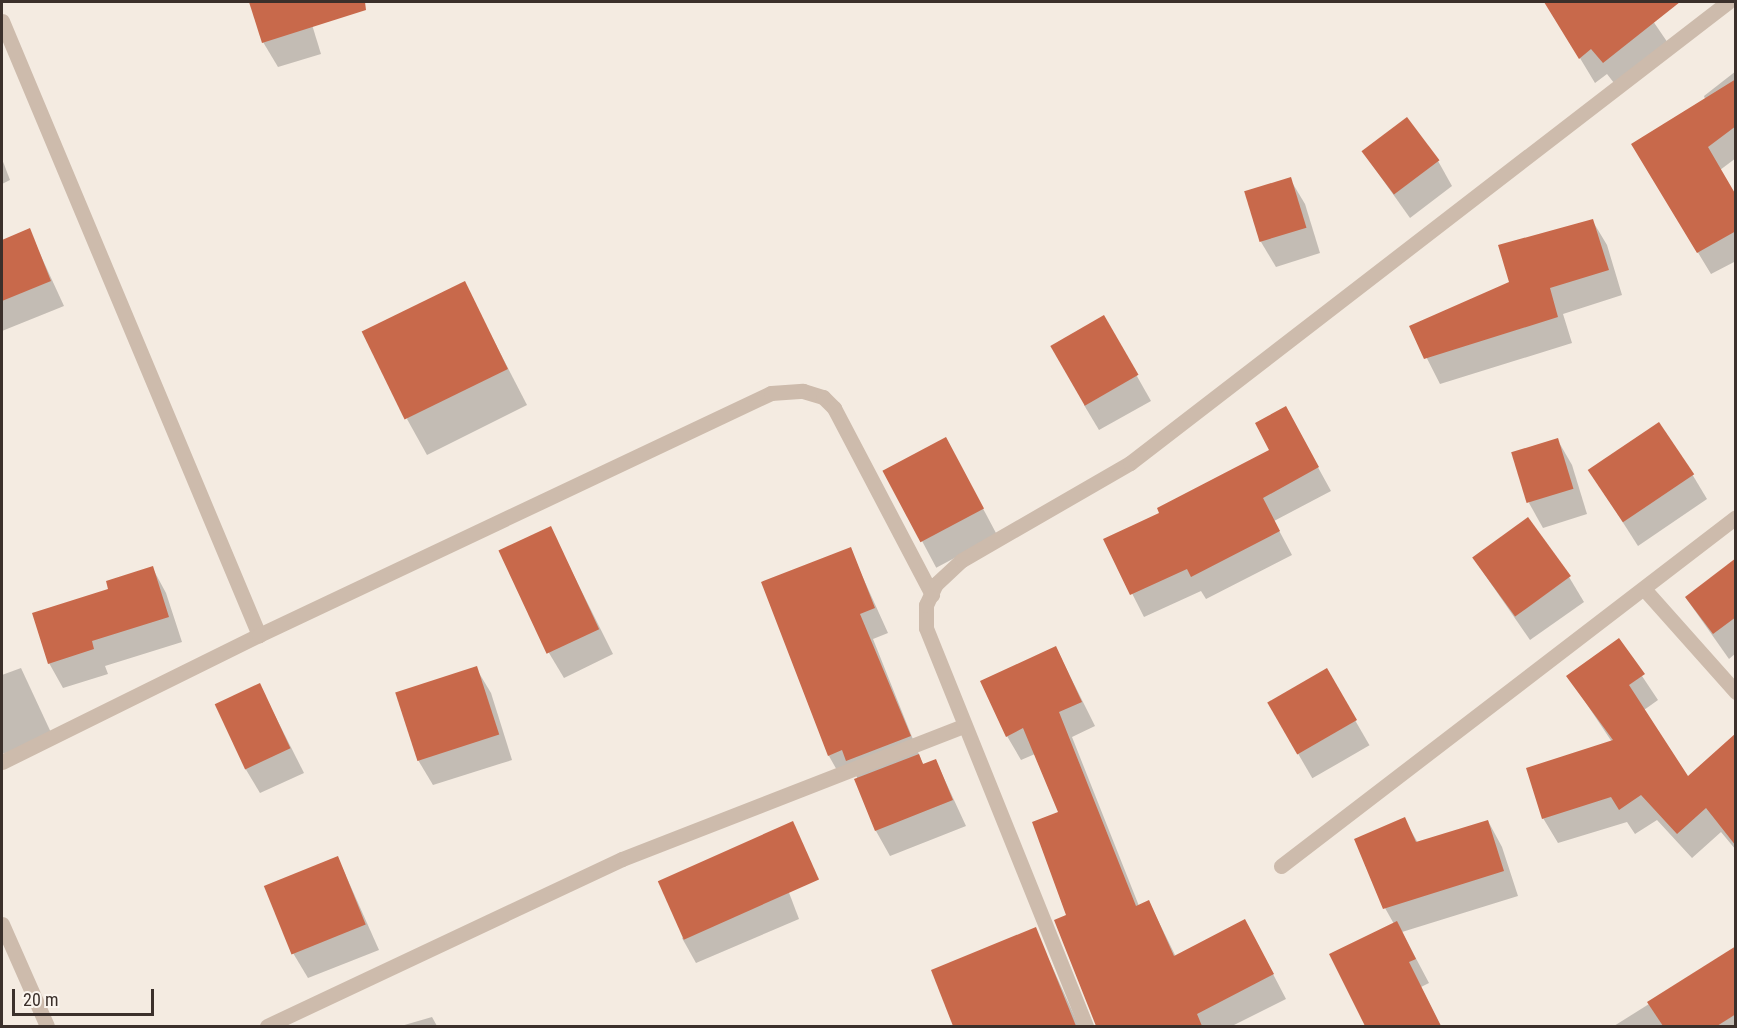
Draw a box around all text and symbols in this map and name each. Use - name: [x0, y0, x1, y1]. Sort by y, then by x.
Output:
- scale bar: [15, 977, 158, 1015]
- text: 20 m: [23, 989, 58, 1010]

